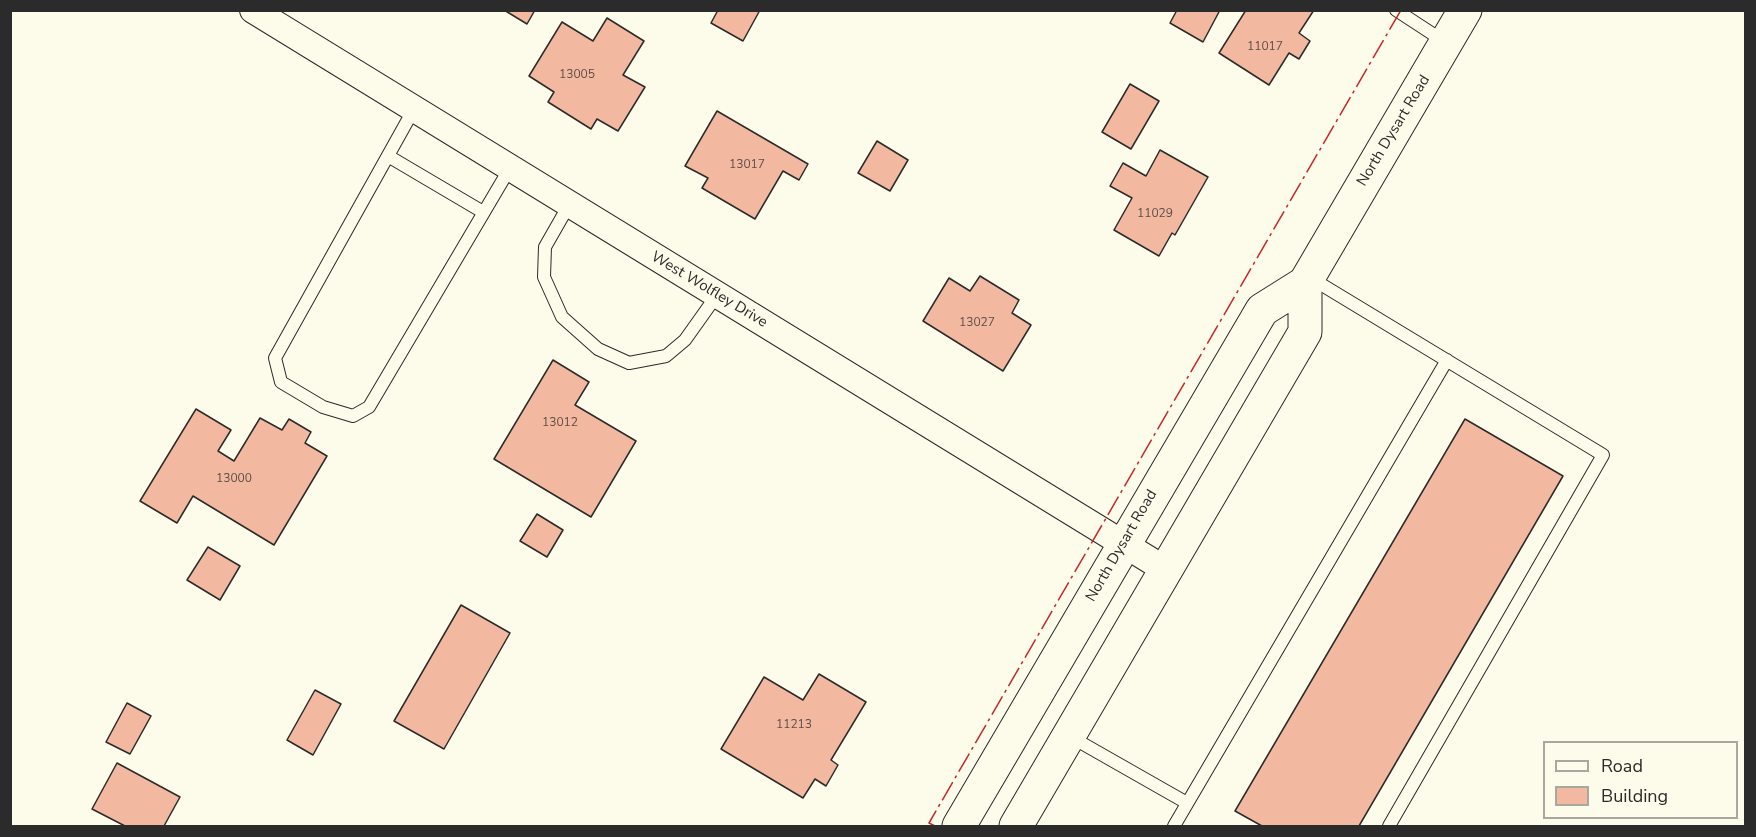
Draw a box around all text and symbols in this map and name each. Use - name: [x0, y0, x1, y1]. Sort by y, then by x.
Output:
- house number: 11017: [1247, 40, 1283, 54]
- house number: 13005: [559, 68, 595, 82]
- street label: North Dysart Road: [1354, 72, 1434, 190]
- house number: 13017: [729, 158, 765, 172]
- house number: 11029: [1137, 207, 1173, 221]
- street label: West Wolfley Drive: [648, 248, 770, 332]
- house number: 13027: [959, 316, 995, 330]
- house number: 13012: [542, 416, 578, 430]
- house number: 13000: [216, 472, 252, 486]
- street label: North Dysart Road: [1083, 487, 1161, 605]
- house number: 11213: [776, 718, 812, 732]
- legend: [1543, 741, 1738, 819]
- text: Road: [1601, 754, 1643, 778]
- text: Building: [1601, 784, 1668, 808]

